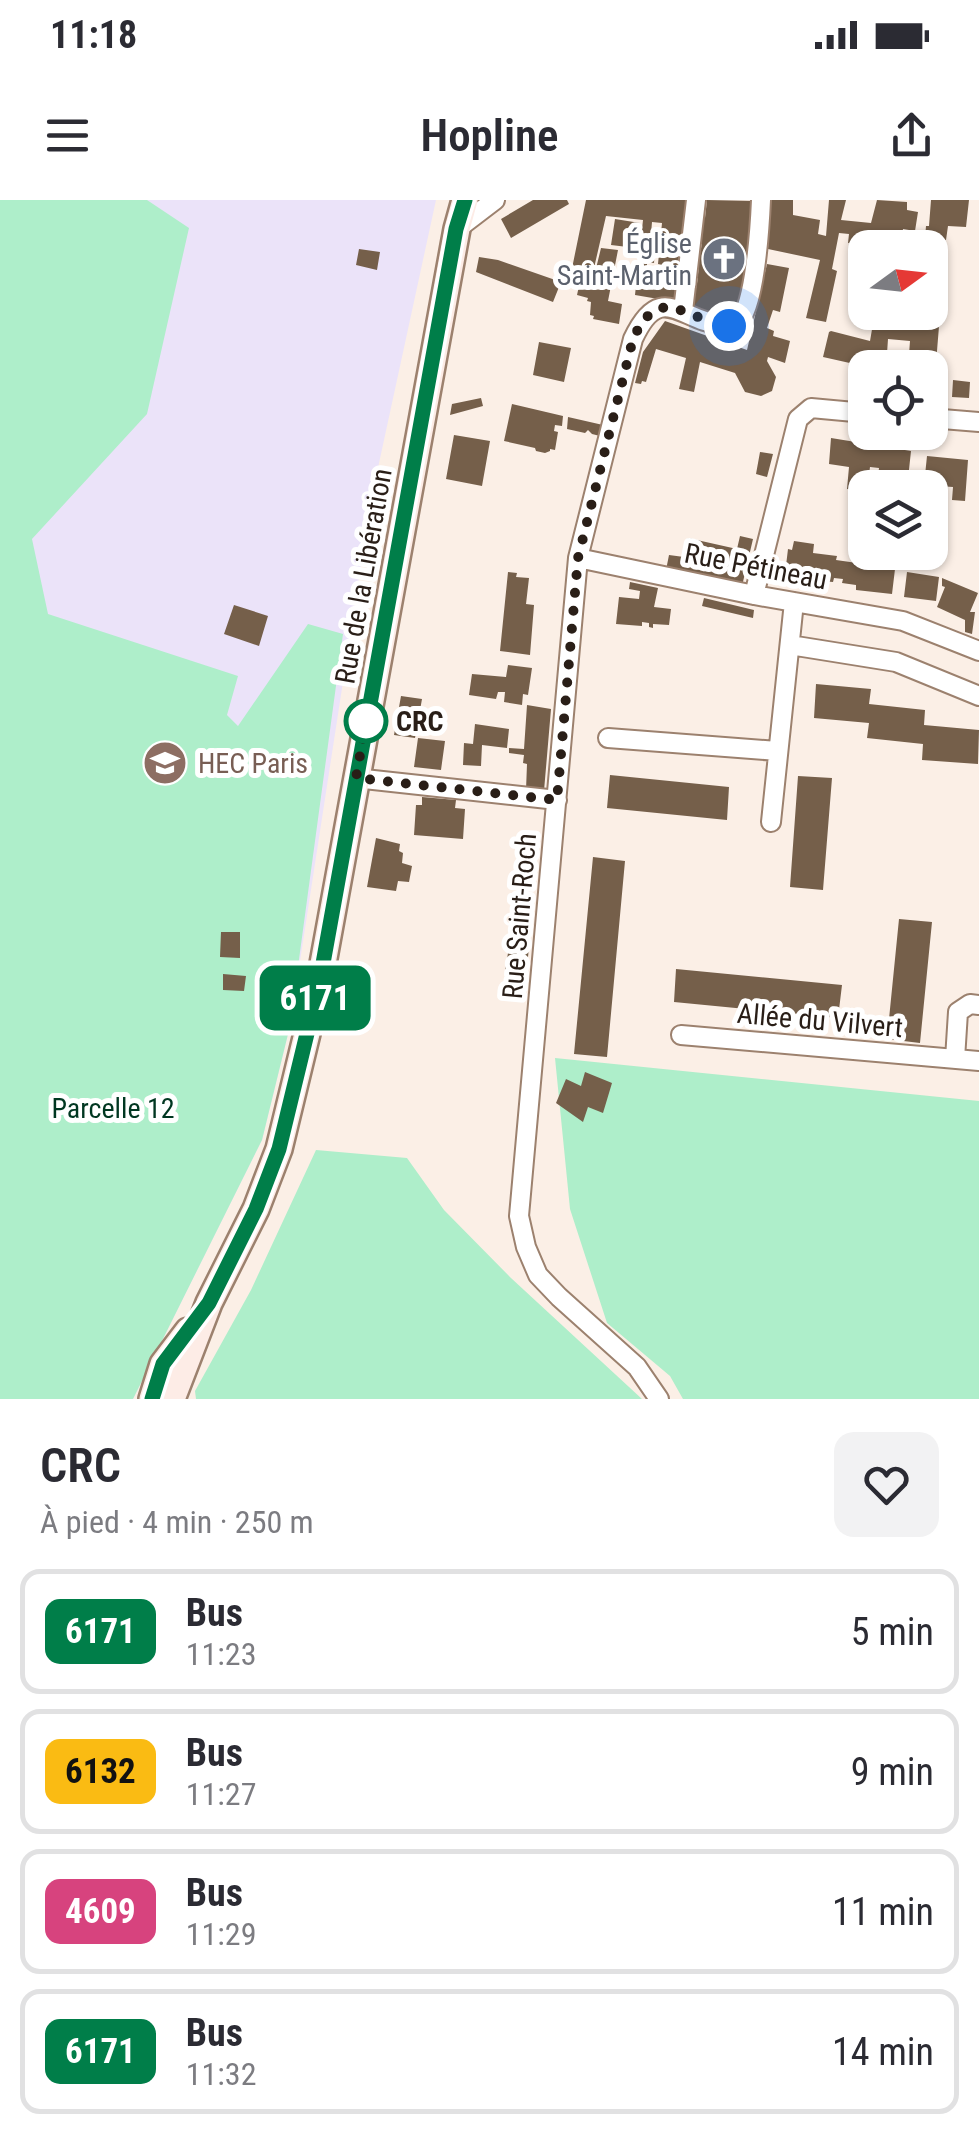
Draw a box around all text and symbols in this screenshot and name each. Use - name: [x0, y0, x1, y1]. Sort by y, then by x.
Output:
- text: 11:18: [50, 13, 137, 57]
- icon: menu: [40, 108, 95, 163]
- icon: share: [884, 108, 939, 163]
- text: Hopline: [420, 109, 559, 162]
- place label: Église Saint-Martin: [557, 227, 692, 292]
- north arrow: [848, 230, 948, 330]
- map controls: [848, 230, 948, 570]
- church icon: Église Saint-Martin: [701, 236, 747, 282]
- your location: [704, 301, 754, 351]
- button: locate: [848, 350, 948, 450]
- street label: Rue de la Libération: [328, 466, 399, 686]
- button: layers: [848, 470, 948, 570]
- street label: Rue Pétineau: [682, 536, 830, 596]
- marker: CRC: [345, 700, 387, 742]
- place label: CRC: [396, 705, 443, 738]
- school or university icon: HEC Paris: [142, 740, 188, 786]
- place label: HEC Paris: [198, 747, 308, 780]
- street label: Rue Saint-Roch: [496, 832, 543, 1000]
- line badge: 6171: [245, 966, 385, 1030]
- text: 6171: [280, 978, 350, 1019]
- street label: Allée du Vilvert: [736, 997, 904, 1044]
- park label: Parcelle 12: [51, 1092, 175, 1125]
- button: heart: [834, 1432, 939, 1537]
- text: CRC: [40, 1437, 121, 1494]
- text: À pied · 4 min · 250 m: [40, 1503, 314, 1541]
- text: Bus: [186, 1591, 243, 1635]
- text: 5 min: [851, 1610, 934, 1654]
- text: 6171: [65, 1611, 136, 1652]
- text: 11:23: [186, 1635, 256, 1673]
- text: Bus: [186, 1731, 243, 1775]
- text: 9 min: [851, 1750, 934, 1794]
- text: 6132: [65, 1751, 136, 1792]
- text: 11:27: [186, 1775, 256, 1813]
- text: Bus: [186, 1871, 243, 1915]
- text: 11 min: [832, 1890, 934, 1934]
- text: 4609: [65, 1891, 136, 1932]
- text: 11:29: [186, 1915, 256, 1953]
- text: Bus: [186, 2011, 243, 2055]
- text: 14 min: [832, 2030, 934, 2074]
- text: 6171: [65, 2031, 136, 2072]
- text: 11:32: [186, 2055, 256, 2093]

